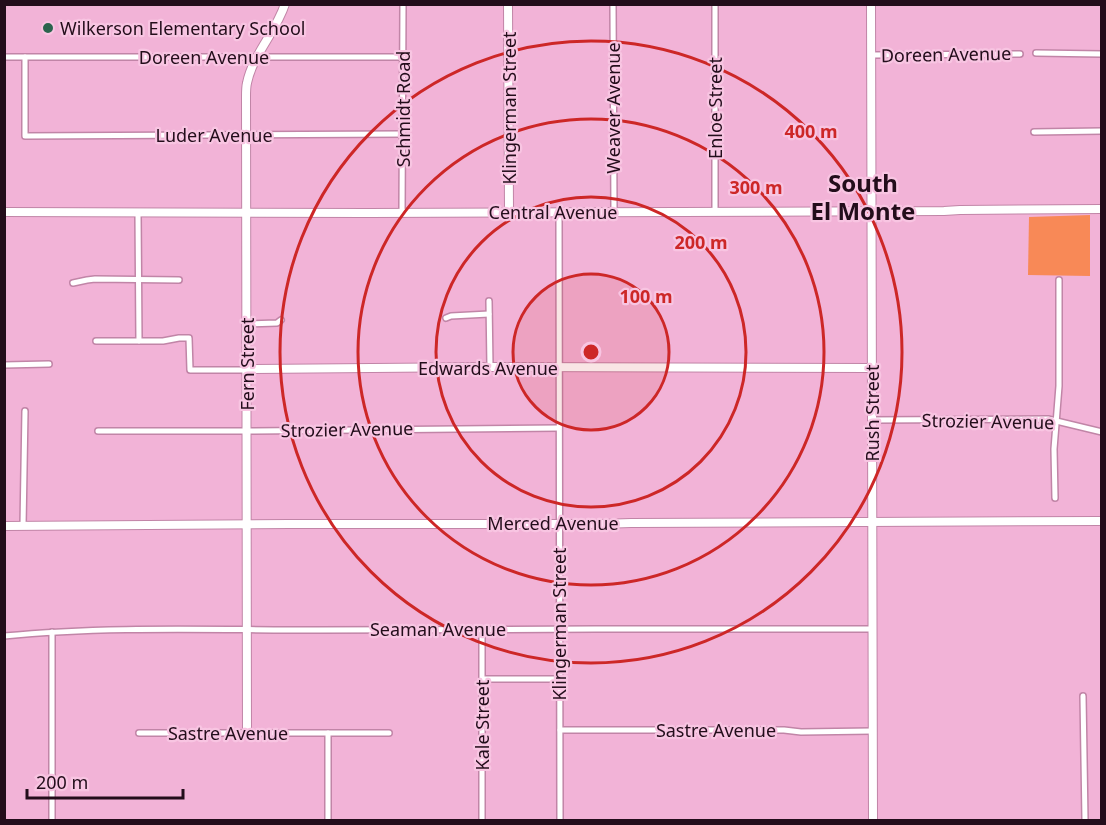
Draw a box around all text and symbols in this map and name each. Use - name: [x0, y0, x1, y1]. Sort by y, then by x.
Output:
- place label: Wilkerson Elementary School: [60, 16, 305, 40]
- marker: Wilkerson Elementary School: [41, 21, 55, 35]
- street label: Klingerman Street: [497, 31, 521, 185]
- street label: Doreen Avenue: [881, 41, 1011, 67]
- street label: Weaver Avenue: [601, 42, 625, 174]
- street label: Doreen Avenue: [139, 45, 269, 69]
- street label: Schmidt Road: [391, 51, 415, 167]
- street label: Enloe Street: [703, 57, 727, 159]
- text: 400 m: [784, 119, 838, 143]
- street label: Luder Avenue: [155, 123, 273, 147]
- district label: South El Monte: [811, 166, 915, 227]
- text: 300 m: [729, 175, 783, 199]
- street label: Central Avenue: [489, 200, 617, 224]
- text: 200 m: [674, 230, 728, 254]
- text: 100 m: [619, 284, 673, 308]
- street label: Fern Street: [235, 317, 259, 411]
- centre of rings: [581, 342, 601, 362]
- street label: Edwards Avenue: [418, 356, 558, 380]
- street label: Rush Street: [860, 364, 884, 462]
- street label: Strozier Avenue: [921, 408, 1055, 434]
- street label: Strozier Avenue: [280, 416, 414, 442]
- street label: Merced Avenue: [487, 511, 619, 535]
- street label: Klingerman Street: [547, 547, 571, 701]
- street label: Seaman Avenue: [370, 617, 506, 641]
- street label: Kale Street: [470, 679, 494, 770]
- street label: Sastre Avenue: [656, 718, 776, 742]
- street label: Sastre Avenue: [168, 721, 288, 745]
- scale bar: [27, 762, 183, 800]
- text: 200 m: [36, 770, 88, 794]

